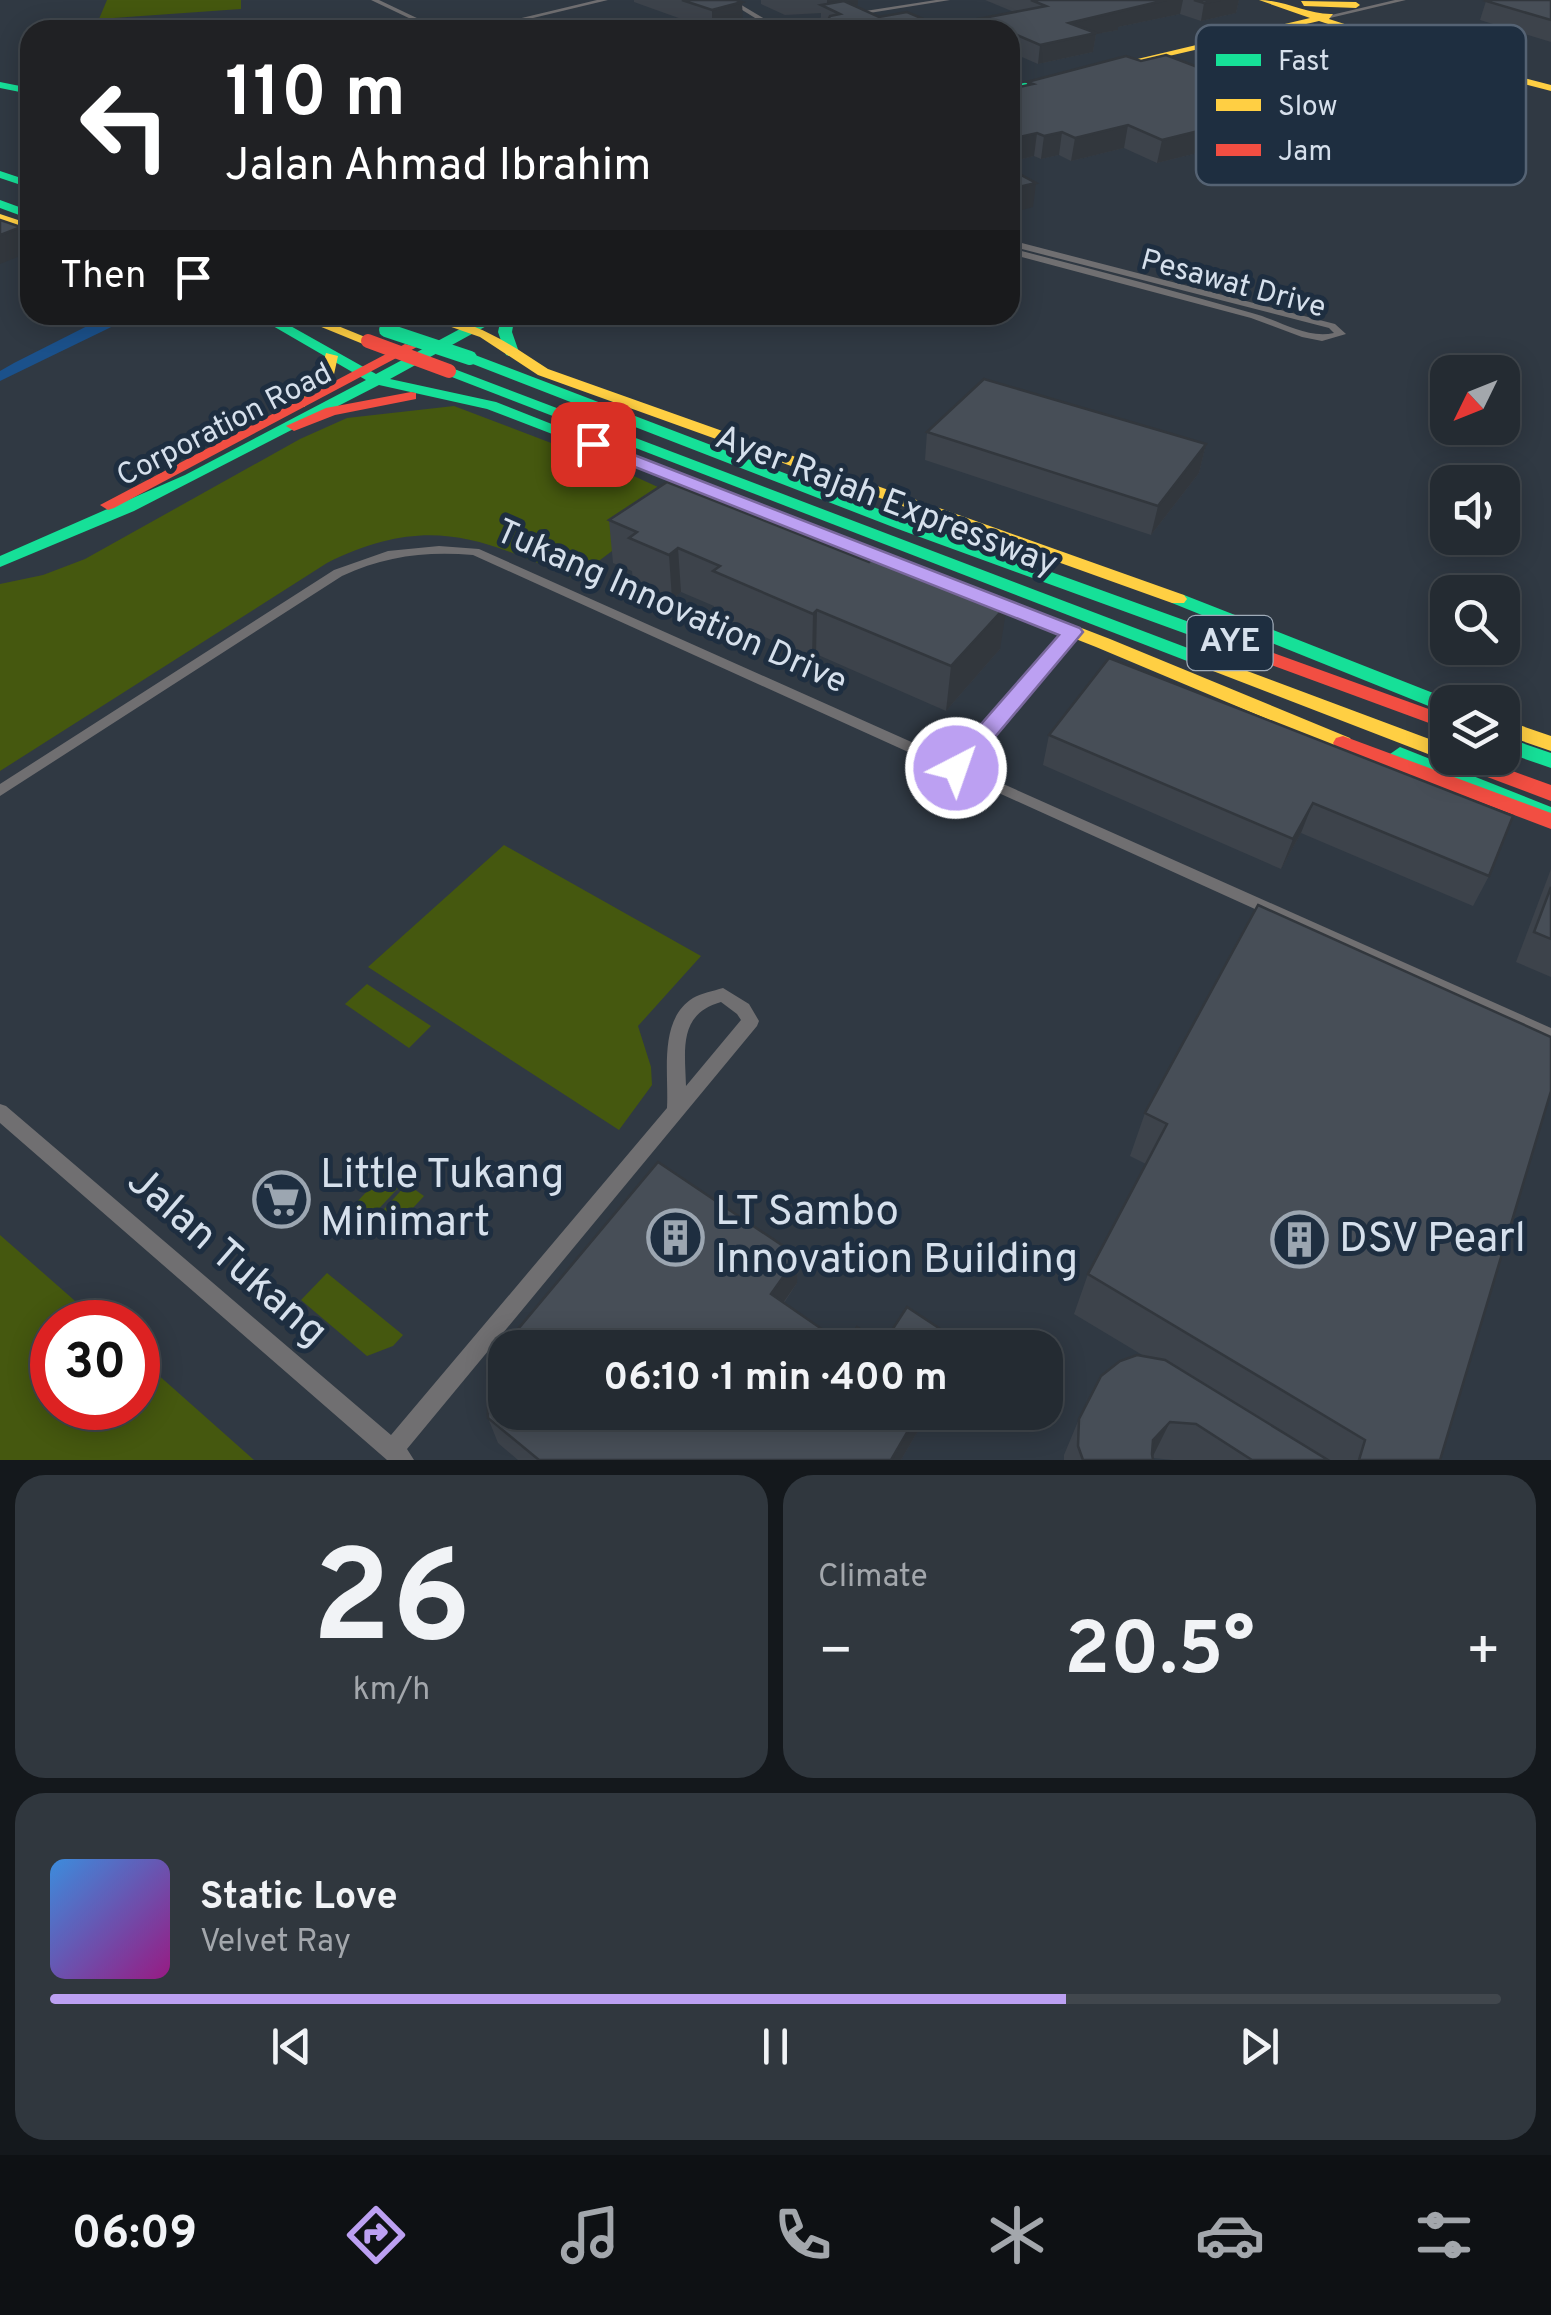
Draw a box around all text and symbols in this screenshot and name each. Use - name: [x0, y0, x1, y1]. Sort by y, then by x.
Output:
- legend: [1196, 25, 1526, 185]
- text: Fast: [1278, 45, 1330, 81]
- text: 110 m: [225, 52, 406, 141]
- icon: left: [60, 60, 190, 190]
- text: Slow: [1278, 90, 1337, 126]
- text: Jam: [1278, 135, 1332, 171]
- text: Jalan Ahmad Ibrahim: [225, 139, 651, 196]
- street label: Pesawat Drive: [1136, 243, 1330, 327]
- icon: arrive: [166, 250, 221, 305]
- text: Then: [60, 253, 146, 302]
- north arrow: [1430, 355, 1520, 445]
- map controls: [1430, 355, 1520, 775]
- street label: Corporation Road: [111, 356, 339, 496]
- pin: [551, 402, 636, 487]
- street label: Ayer Rajah Expressway: [709, 416, 1063, 588]
- icon: arrive: [566, 417, 621, 472]
- button: sound: [1430, 465, 1520, 555]
- street label: Tukang Innovation Drive: [489, 511, 853, 705]
- button: search: [1430, 575, 1520, 665]
- road number: AYE: [1188, 616, 1272, 670]
- button: layers: [1430, 685, 1520, 775]
- position arrow: [904, 716, 1008, 820]
- place label: Little Tukang Minimart: [320, 1150, 564, 1251]
- street label: Jalan Tukang: [115, 1156, 337, 1360]
- supermarket icon: Little Tukang Minimart: [251, 1170, 311, 1230]
- place label: LT Sambo Innovation Building: [715, 1187, 1078, 1288]
- building icon: LT Sambo Innovation Building: [646, 1207, 706, 1267]
- building icon: DSV Pearl: [1270, 1210, 1330, 1270]
- place label: DSV Pearl: [1339, 1214, 1526, 1267]
- speed limit sign: 30: [30, 1300, 160, 1430]
- text: 06:10 · 1 min · 400 m: [603, 1355, 948, 1404]
- text: 26: [312, 1523, 471, 1688]
- text: Climate: [818, 1558, 928, 1598]
- text: 20.5°: [1064, 1606, 1255, 1701]
- text: −: [818, 1619, 853, 1689]
- text: +: [1466, 1619, 1501, 1689]
- text: km/h: [353, 1671, 430, 1711]
- text: Static Love: [200, 1874, 398, 1923]
- text: Velvet Ray: [200, 1923, 351, 1963]
- icon: previous: [264, 2019, 319, 2074]
- icon: pause: [748, 2019, 803, 2074]
- icon: next: [1232, 2019, 1287, 2074]
- icon: directions: [341, 2200, 411, 2270]
- icon: music: [555, 2200, 625, 2270]
- icon: phone: [768, 2200, 838, 2270]
- icon: climate: [982, 2200, 1052, 2270]
- icon: car: [1195, 2200, 1265, 2270]
- icon: filters: [1409, 2200, 1479, 2270]
- text: 06:09: [72, 2207, 197, 2264]

